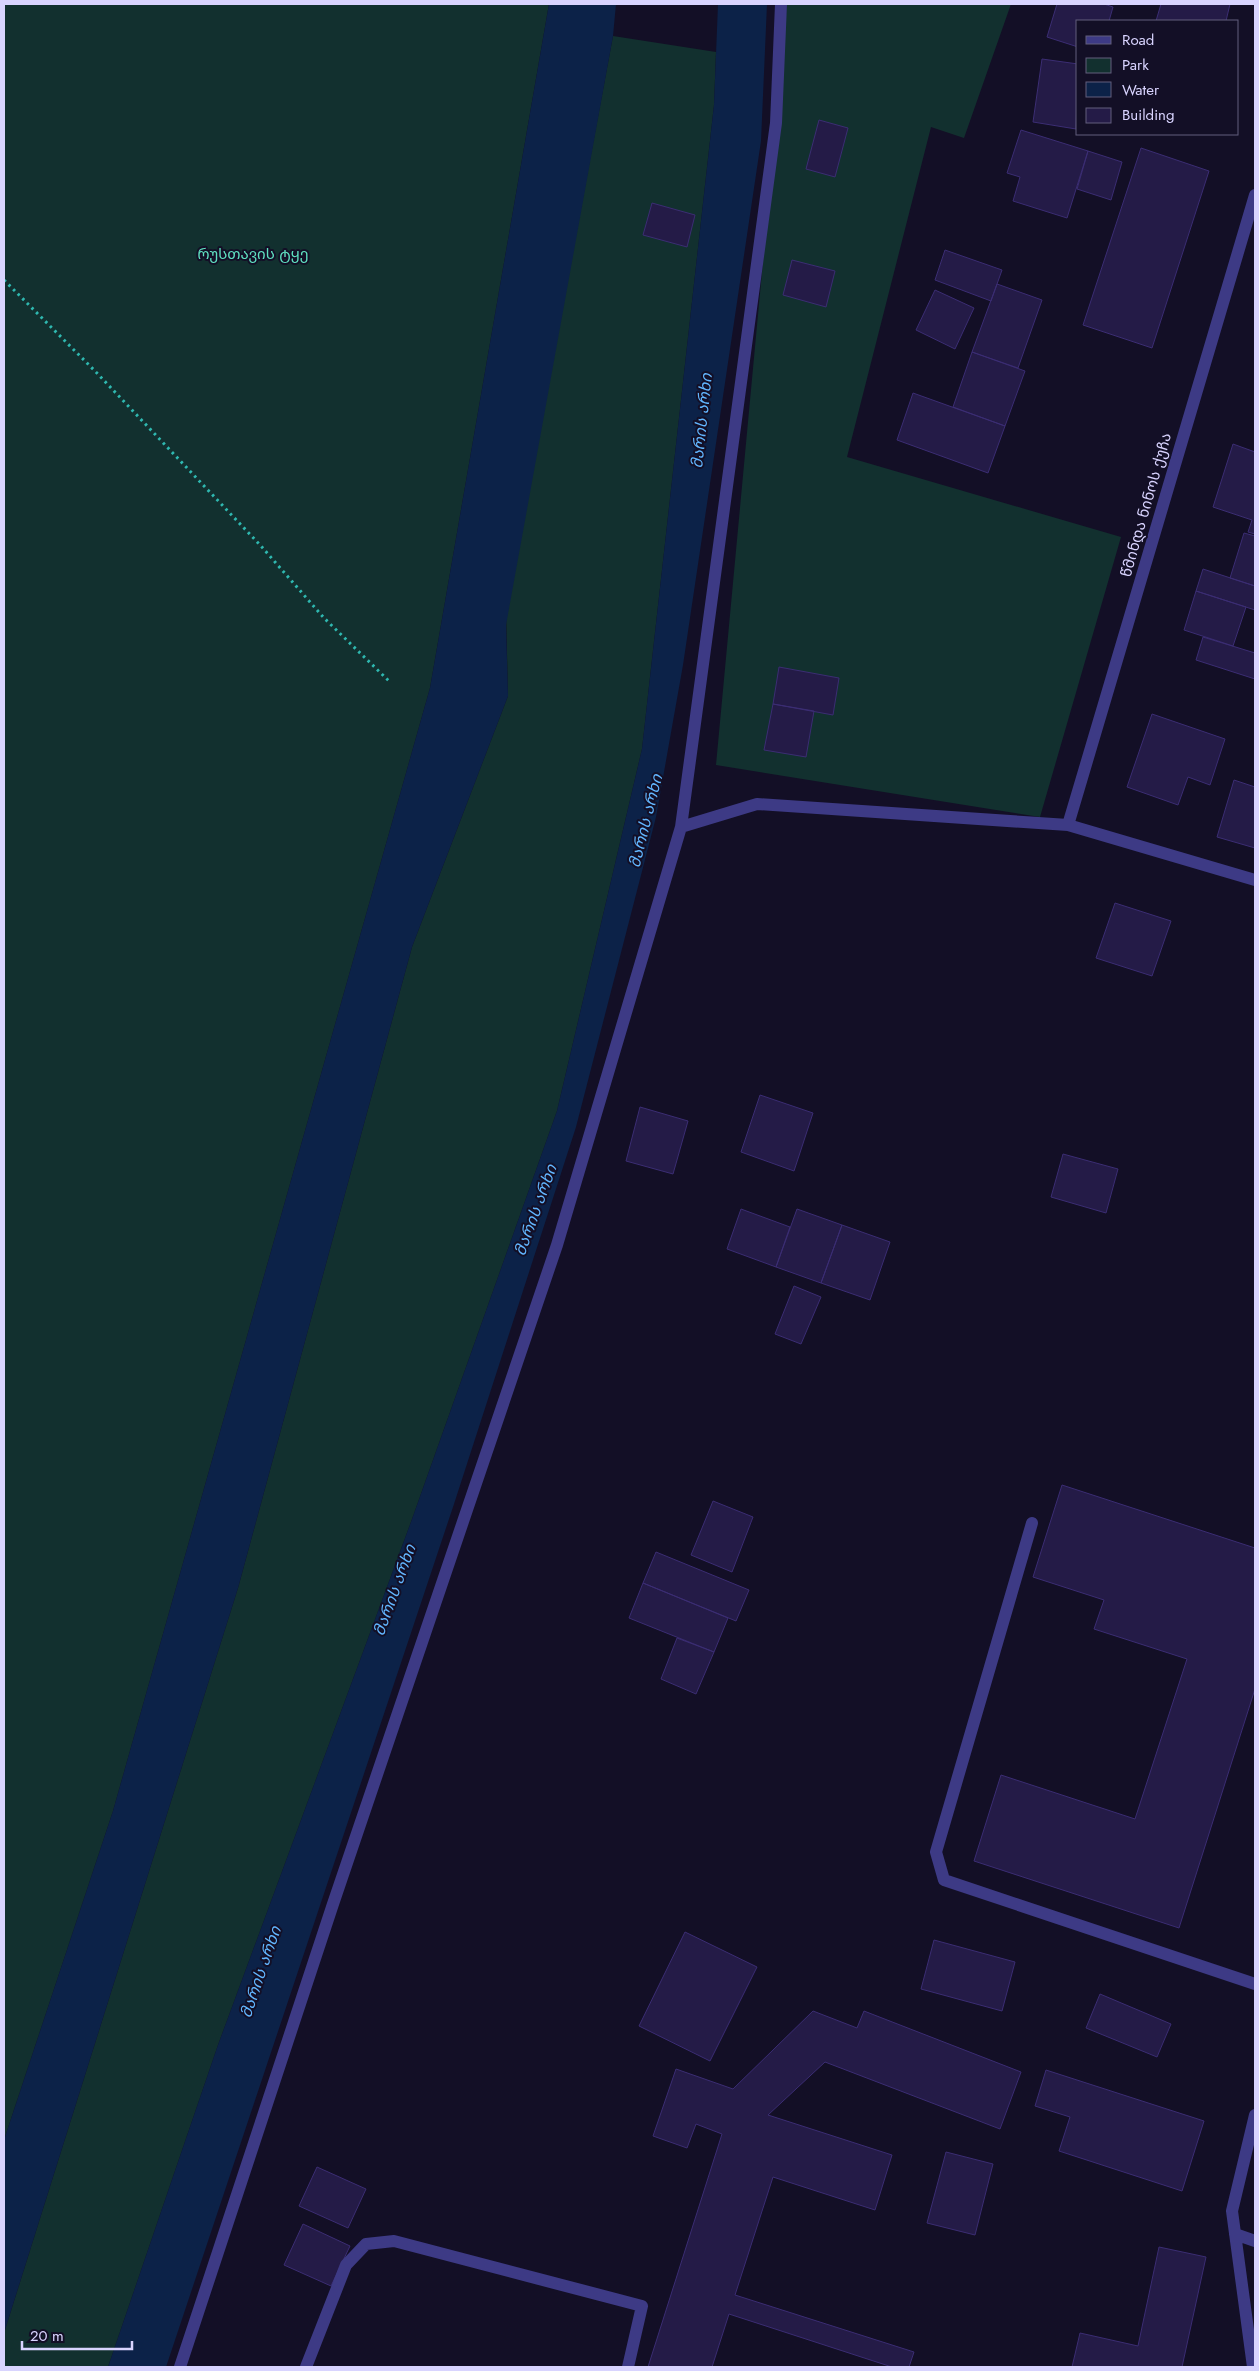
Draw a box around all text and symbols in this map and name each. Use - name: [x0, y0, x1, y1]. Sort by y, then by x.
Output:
- legend: [1076, 20, 1239, 135]
- text: Road: [1122, 29, 1154, 51]
- text: Park: [1122, 54, 1149, 76]
- text: Water: [1122, 79, 1160, 101]
- text: Building: [1122, 104, 1174, 126]
- park label: რუსთავის ტყე: [197, 243, 309, 265]
- water label: მარის არხი: [685, 372, 718, 470]
- street label: წმინდა ნინოს ქუჩა: [1115, 430, 1177, 580]
- water label: მარის არხი: [623, 771, 668, 870]
- water label: მარის არხი: [508, 1161, 563, 1259]
- water label: მარის არხი: [367, 1541, 422, 1639]
- water label: მარის არხი: [234, 1923, 287, 2021]
- scale bar: [22, 2318, 132, 2350]
- text: 20 m: [30, 2325, 64, 2347]

